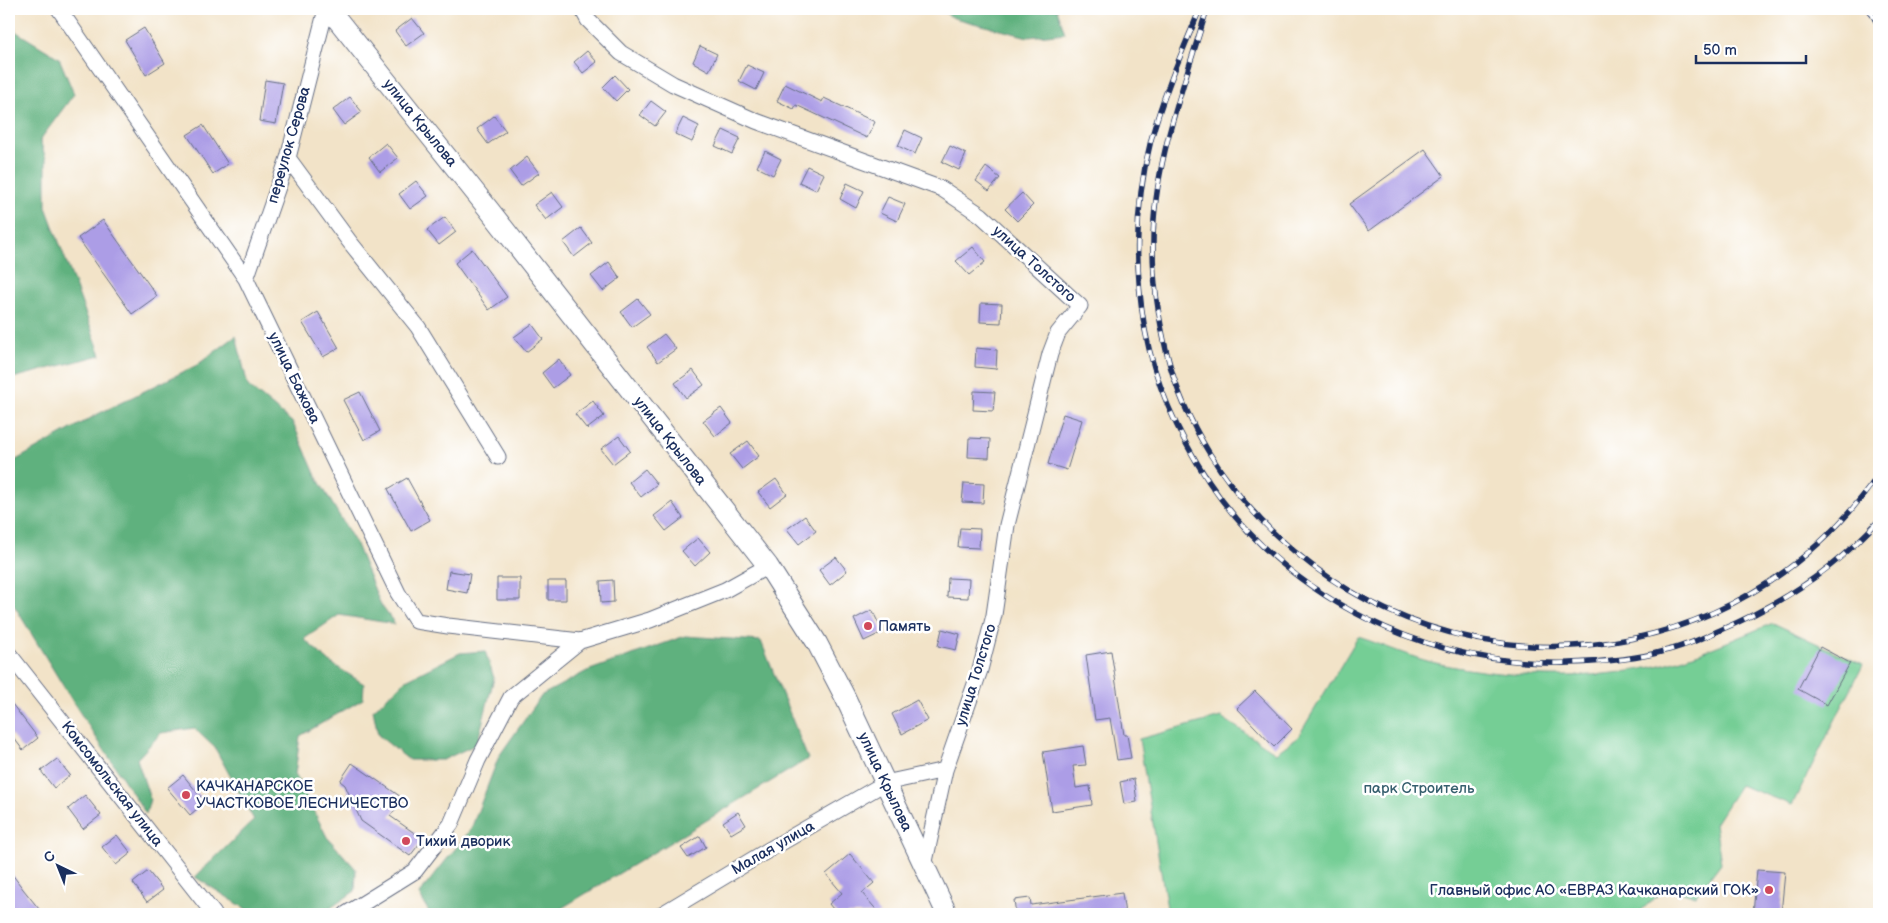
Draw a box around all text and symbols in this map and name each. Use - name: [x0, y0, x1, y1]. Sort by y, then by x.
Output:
- scale bar: [1696, 32, 1806, 64]
- text: 50 m: [1703, 41, 1737, 60]
- street label: улица Крылова: [379, 75, 461, 171]
- street label: переулок Серова: [263, 84, 315, 206]
- street label: улица Толстого: [988, 222, 1080, 307]
- street label: улица Бажова: [264, 329, 324, 427]
- street label: улица Крылова: [629, 393, 711, 489]
- place label: Память: [878, 617, 931, 636]
- marker: Память: [862, 620, 874, 632]
- street label: улица Толстого: [951, 622, 1001, 728]
- street label: Комсомольская улица: [57, 717, 167, 851]
- street label: улица Крылова: [854, 729, 916, 835]
- place label: КАЧКАНАРСКОЕ УЧАСТКОВОЕ ЛЕСНИЧЕСТВО: [196, 777, 409, 813]
- park label: парк Строитель: [1363, 779, 1475, 798]
- marker: КАЧКАНАРСКОЕ УЧАСТКОВОЕ ЛЕСНИЧЕСТВО: [180, 789, 192, 801]
- street label: Малая улица: [728, 817, 818, 879]
- place label: Тихий дворик: [416, 832, 510, 851]
- marker: Тихий дворик: [400, 835, 412, 847]
- north arrow: [32, 840, 82, 890]
- text: С: [40, 847, 59, 866]
- place label: Главный офис АО «ЕВРАЗ Качканарский ГОК»: [1430, 881, 1759, 900]
- marker: Главный офис АО «ЕВРАЗ Качканарский ГОК»: [1763, 884, 1775, 896]

